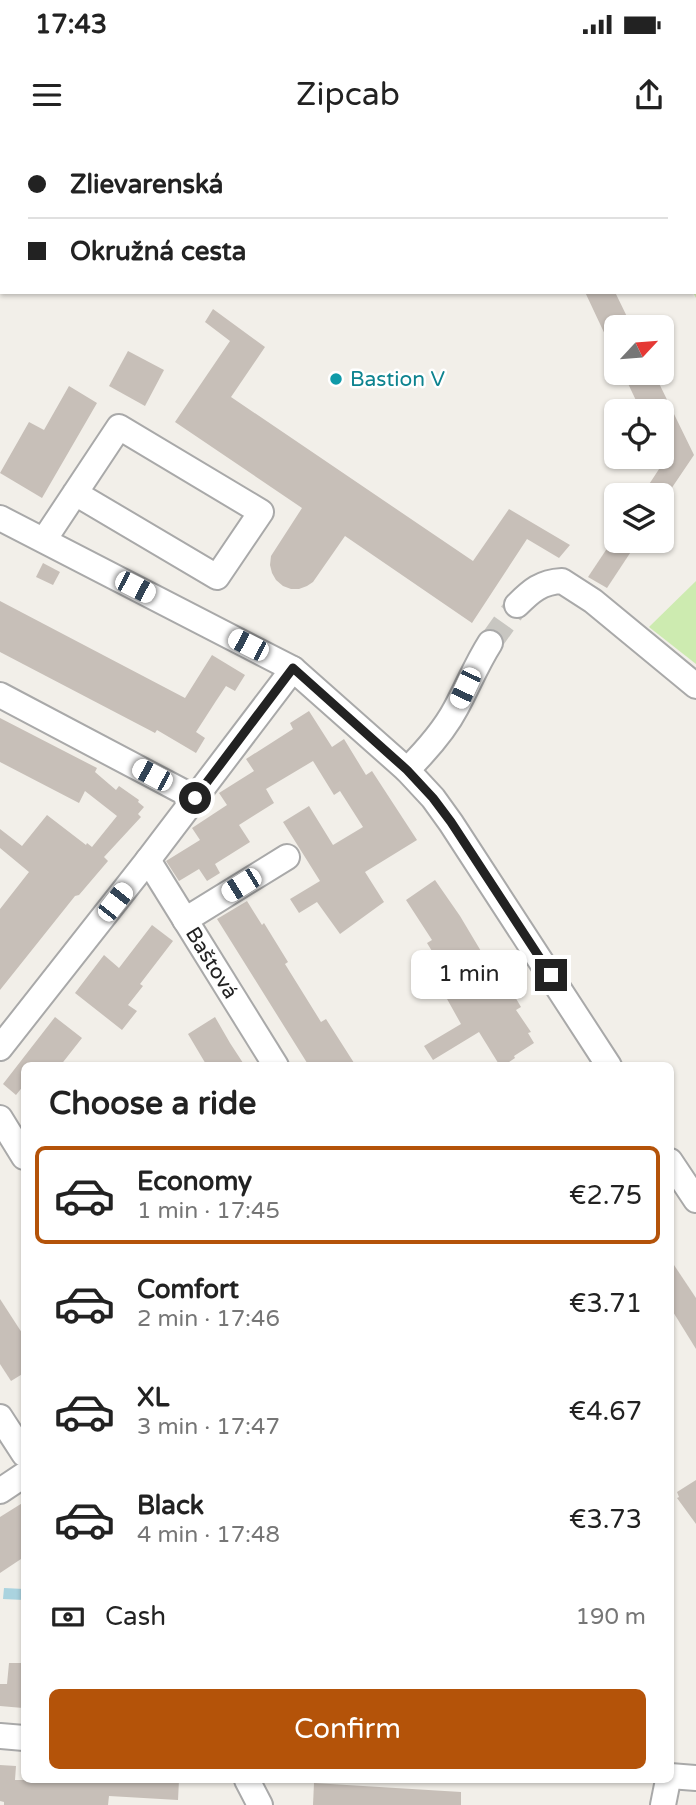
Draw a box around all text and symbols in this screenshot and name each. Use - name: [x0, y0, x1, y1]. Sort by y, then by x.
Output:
- text: 17:43: [35, 9, 107, 40]
- icon: menu: [28, 76, 66, 114]
- text: Zipcab: [296, 76, 400, 114]
- icon: share: [630, 76, 668, 114]
- text: Zlievarenská: [70, 169, 223, 200]
- text: Okružná cesta: [70, 236, 246, 267]
- north arrow: [604, 315, 674, 385]
- map controls: [604, 315, 674, 553]
- place label: Bastion V: [350, 367, 446, 392]
- marker: Bastion V: [328, 371, 344, 387]
- button: locate: [604, 399, 674, 469]
- button: layers: [604, 483, 674, 553]
- car: [112, 568, 159, 606]
- car: [225, 626, 272, 664]
- car: [447, 665, 484, 711]
- car: [129, 756, 176, 794]
- route start: [179, 782, 211, 814]
- car: [218, 865, 265, 905]
- car: [94, 879, 137, 925]
- street label: Baštová: [180, 923, 243, 1003]
- callout: 1 min: [411, 950, 526, 1000]
- route end: [535, 959, 567, 991]
- text: 1 min: [438, 960, 500, 988]
- text: Choose a ride: [49, 1085, 256, 1123]
- icon: car: [53, 1164, 116, 1227]
- text: Economy: [137, 1166, 252, 1197]
- text: €2.75: [569, 1180, 642, 1211]
- text: 1 min · 17:45: [137, 1197, 280, 1225]
- icon: car: [53, 1272, 116, 1335]
- text: Comfort: [137, 1274, 239, 1305]
- text: €3.71: [569, 1288, 642, 1319]
- text: 2 min · 17:46: [137, 1305, 280, 1333]
- icon: car: [53, 1380, 116, 1443]
- text: XL: [137, 1382, 169, 1413]
- text: €4.67: [569, 1396, 642, 1427]
- text: 3 min · 17:47: [137, 1413, 280, 1441]
- icon: car: [53, 1488, 116, 1551]
- text: Black: [137, 1490, 204, 1521]
- text: €3.73: [569, 1504, 642, 1535]
- text: 4 min · 17:48: [137, 1521, 280, 1549]
- icon: cash: [49, 1598, 87, 1636]
- text: Cash: [105, 1601, 166, 1632]
- text: 190 m: [576, 1603, 646, 1631]
- button: Confirm: [49, 1689, 646, 1769]

